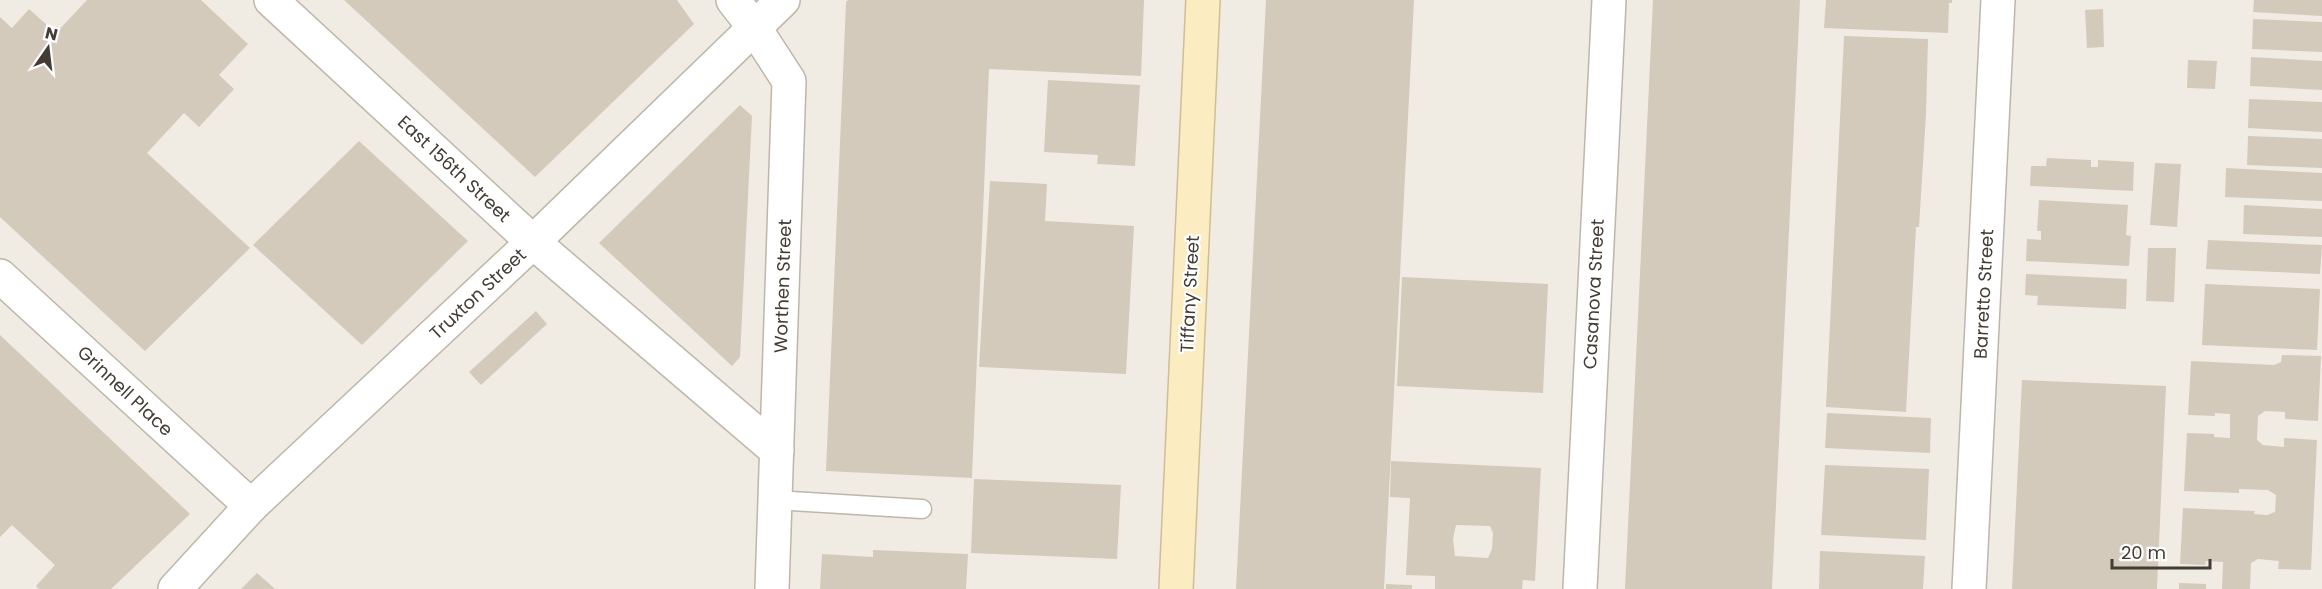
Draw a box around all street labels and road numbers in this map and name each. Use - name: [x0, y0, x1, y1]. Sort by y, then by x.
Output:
- street label: East 156th Street: [392, 110, 516, 228]
- street label: Casanova Street: [1577, 218, 1610, 370]
- street label: Worthen Street: [768, 219, 797, 353]
- street label: Barretto Street: [1968, 228, 1999, 360]
- street label: Tiffany Street: [1174, 235, 1205, 353]
- street label: Truxton Street: [424, 242, 531, 345]
- street label: Grinnell Place: [72, 340, 179, 441]

